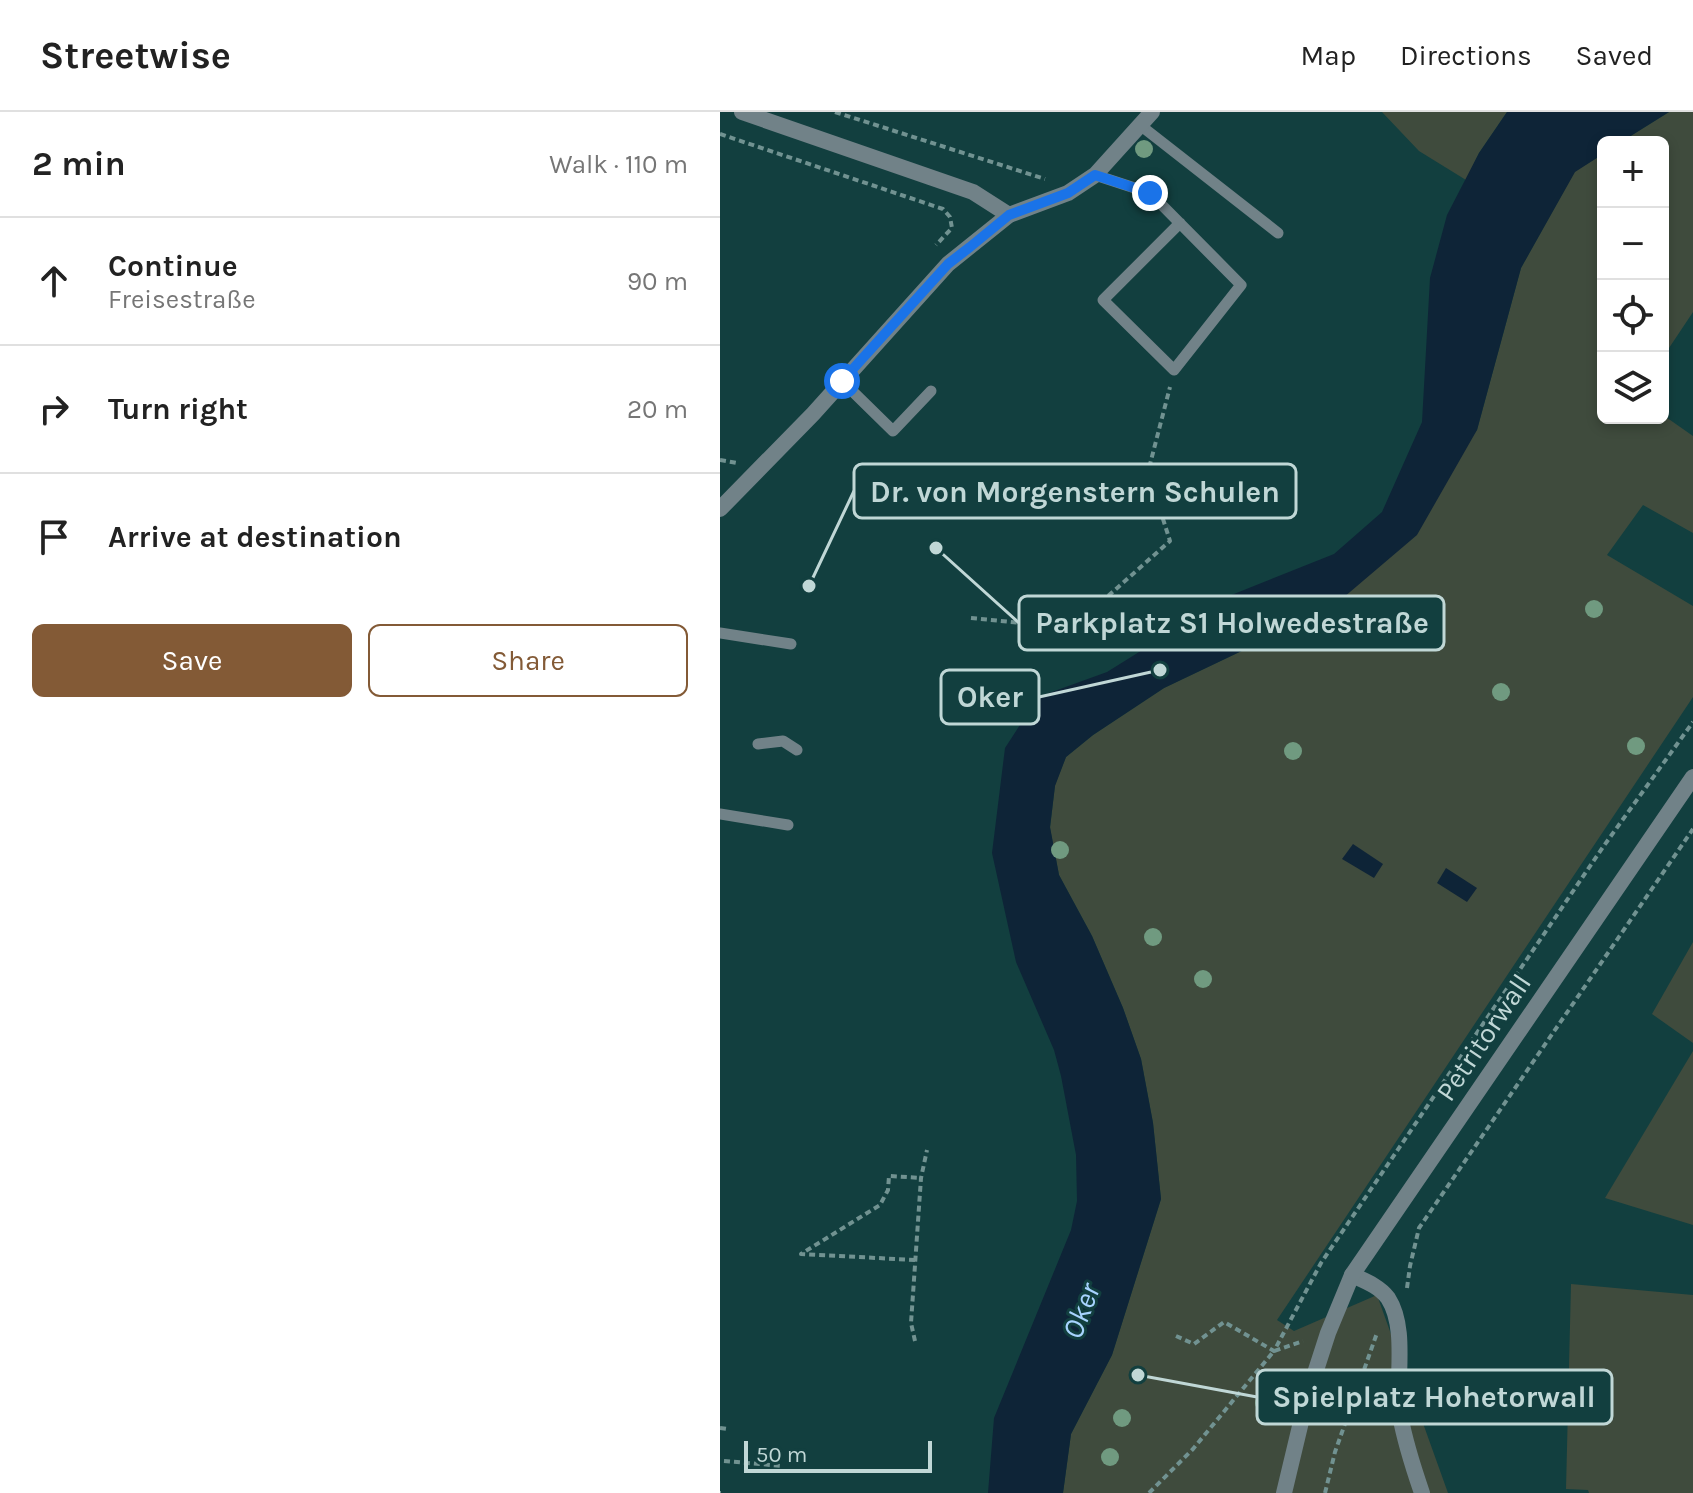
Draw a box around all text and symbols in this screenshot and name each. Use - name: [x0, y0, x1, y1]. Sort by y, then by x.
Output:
- text: Streetwise: [40, 33, 231, 78]
- text: Map: [1301, 39, 1356, 72]
- text: Directions: [1400, 39, 1532, 72]
- text: Saved: [1576, 39, 1653, 72]
- map controls: [1597, 136, 1669, 424]
- button: +: [1597, 136, 1669, 208]
- text: 2 min: [32, 144, 126, 184]
- text: Walk · 110 m: [549, 149, 688, 180]
- route end: [1132, 175, 1168, 211]
- button: −: [1597, 208, 1669, 280]
- text: Continue: [108, 248, 238, 284]
- icon: ahead: [32, 259, 76, 303]
- text: 90 m: [627, 266, 688, 297]
- button: locate: [1597, 280, 1669, 352]
- text: Freisestraße: [108, 284, 256, 315]
- button: layers: [1597, 352, 1669, 424]
- route start: [824, 363, 860, 399]
- icon: right: [32, 387, 76, 431]
- text: Turn right: [108, 391, 248, 427]
- text: 20 m: [627, 394, 688, 425]
- callout: Dr. von Morgenstern Schulen: [854, 464, 1296, 518]
- text: Dr. von Morgenstern Schulen: [870, 474, 1280, 510]
- icon: arrive: [32, 515, 76, 559]
- text: Arrive at destination: [108, 519, 402, 555]
- callout: Parkplatz S1 Holwedestraße: [1019, 596, 1444, 650]
- text: Parkplatz S1 Holwedestraße: [1035, 605, 1429, 641]
- button: Save: [32, 624, 352, 697]
- button: Share: [368, 624, 688, 697]
- callout: Oker: [941, 670, 1039, 724]
- text: Oker: [957, 679, 1023, 715]
- street label: Petritorwall: [1429, 967, 1538, 1107]
- water label: Oker: [1054, 1276, 1109, 1344]
- callout: Spielplatz Hohetorwall: [1257, 1370, 1612, 1424]
- text: Spielplatz Hohetorwall: [1272, 1379, 1596, 1415]
- scale bar: [744, 1437, 932, 1473]
- text: 50 m: [756, 1442, 807, 1468]

